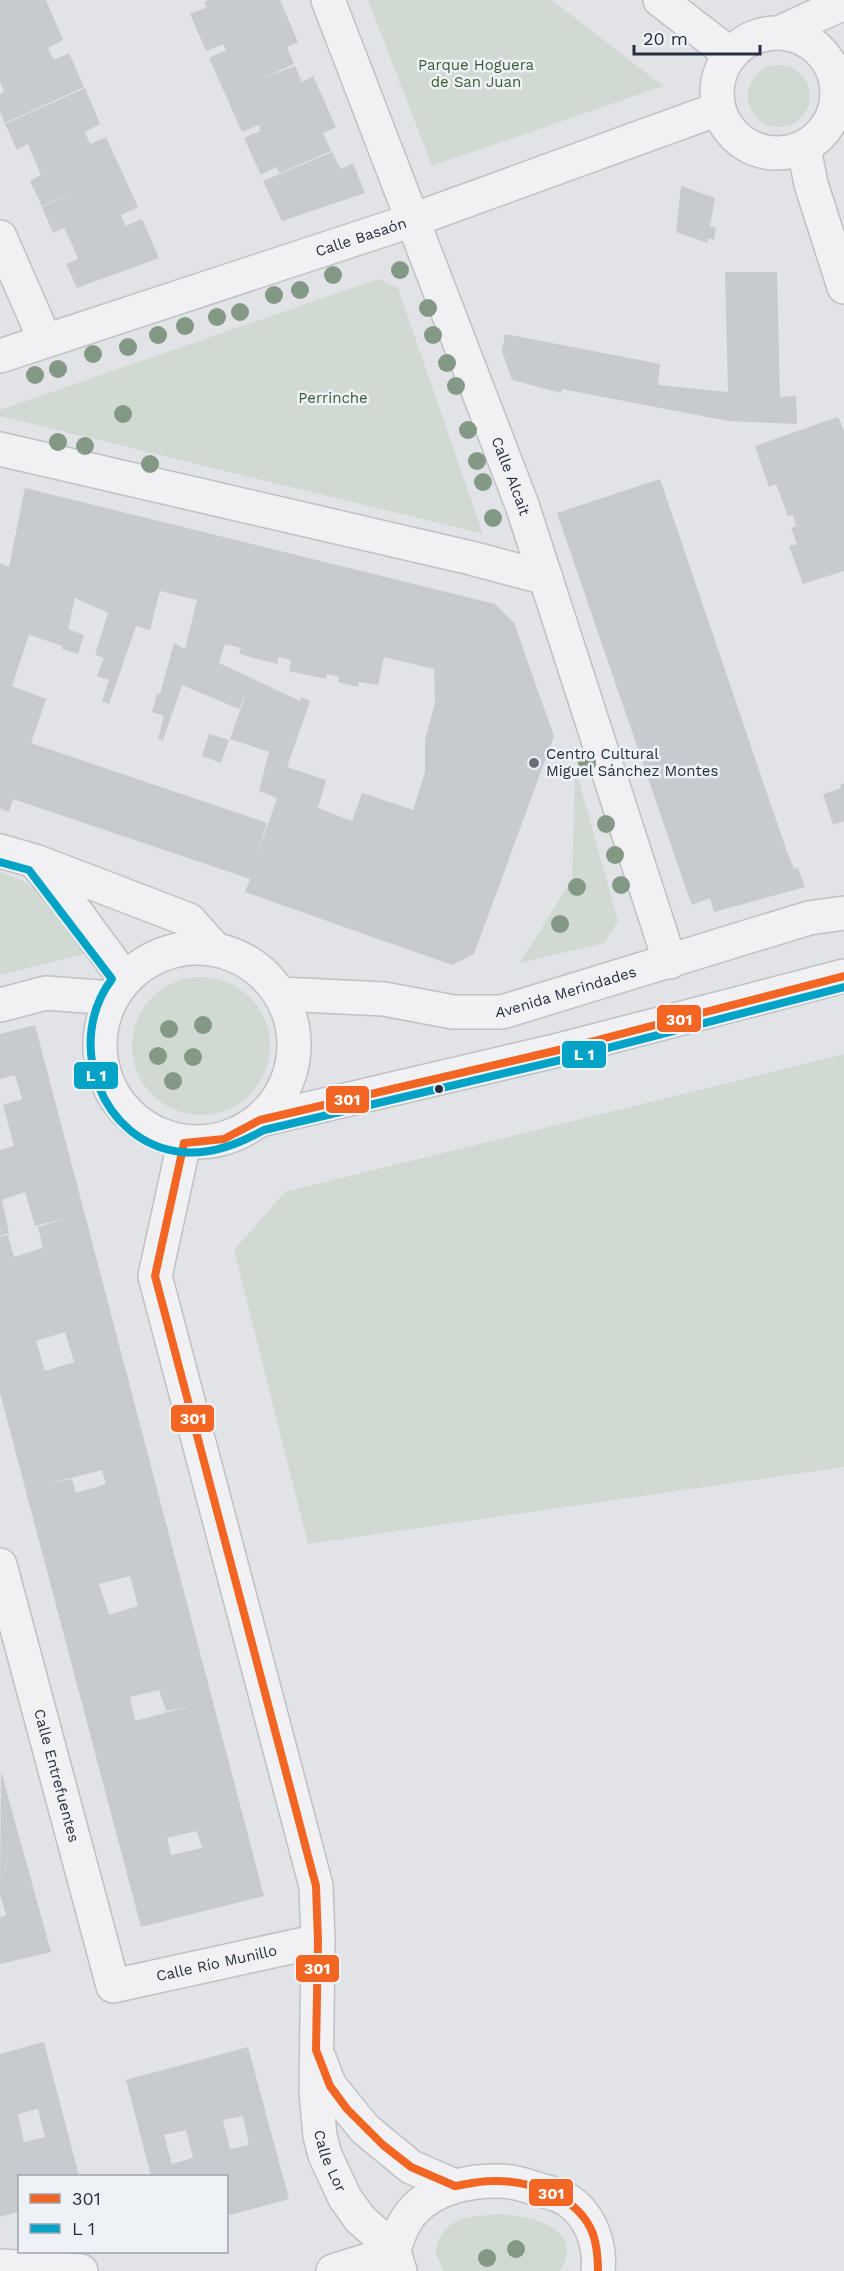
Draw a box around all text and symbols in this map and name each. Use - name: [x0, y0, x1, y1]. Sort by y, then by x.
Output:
- scale bar: [634, 18, 760, 56]
- text: 20 m: [643, 28, 688, 49]
- park label: Parque Hoguera de San Juan: [418, 56, 535, 91]
- street label: Calle Basaón: [313, 214, 409, 261]
- park label: Perrinche: [298, 389, 368, 407]
- street label: Calle Alcait: [488, 434, 534, 518]
- place label: Centro Cultural Miguel Sánchez Montes: [546, 745, 718, 780]
- marker: Centro Cultural Miguel Sánchez Montes: [527, 756, 541, 770]
- street label: Avenida Merindades: [495, 962, 639, 1021]
- line badge: 301: [656, 1004, 702, 1033]
- text: 301: [666, 1010, 692, 1029]
- line badge: L 1: [561, 1040, 607, 1069]
- text: L 1: [574, 1045, 594, 1064]
- line badge: L 1: [73, 1061, 119, 1090]
- text: L 1: [86, 1066, 106, 1085]
- unlabelled marker: [433, 1083, 445, 1095]
- line badge: 301: [325, 1085, 370, 1114]
- text: 301: [334, 1090, 360, 1109]
- line badge: 301: [170, 1404, 215, 1433]
- text: 301: [180, 1409, 206, 1428]
- street label: Calle Entrefuentes: [30, 1707, 83, 1844]
- street label: Calle Río Munillo: [154, 1941, 279, 1985]
- line badge: 301: [295, 1954, 340, 1983]
- text: 301: [304, 1959, 330, 1978]
- street label: Calle Lor: [310, 2129, 350, 2195]
- legend: [18, 2175, 228, 2253]
- line badge: 301: [528, 2178, 574, 2207]
- text: 301: [538, 2184, 564, 2203]
- text: 301: [72, 2188, 101, 2209]
- text: L 1: [72, 2218, 95, 2239]

